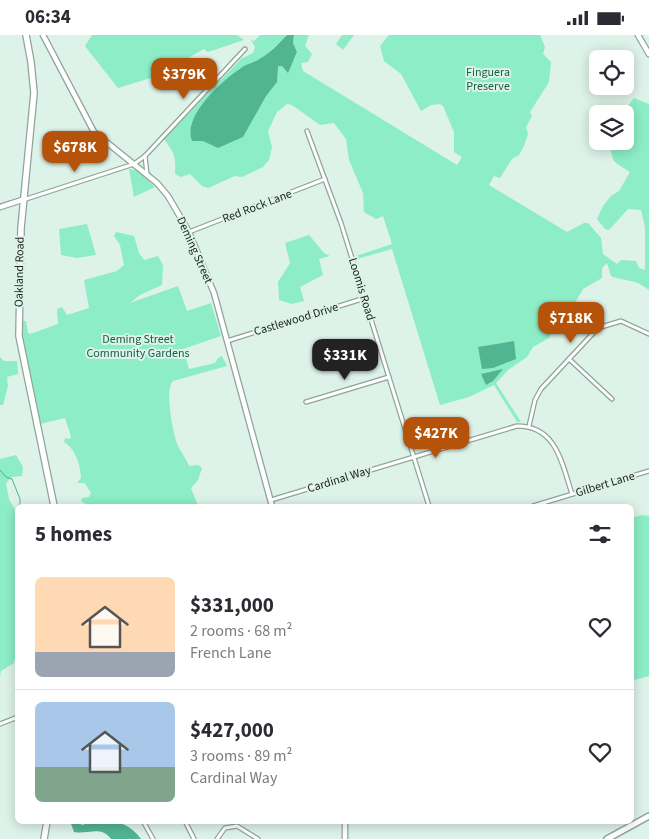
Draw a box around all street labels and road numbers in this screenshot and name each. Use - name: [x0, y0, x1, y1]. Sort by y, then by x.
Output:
- street label: Red Rock Lane: [220, 185, 294, 228]
- street label: Deming Street: [172, 214, 217, 286]
- street label: Oakland Road: [10, 237, 29, 307]
- street label: Loomis Road: [344, 256, 379, 323]
- street label: Castlewood Drive: [252, 299, 341, 340]
- street label: Cardinal Way: [305, 462, 373, 497]
- street label: Gilbert Lane: [573, 467, 637, 502]

